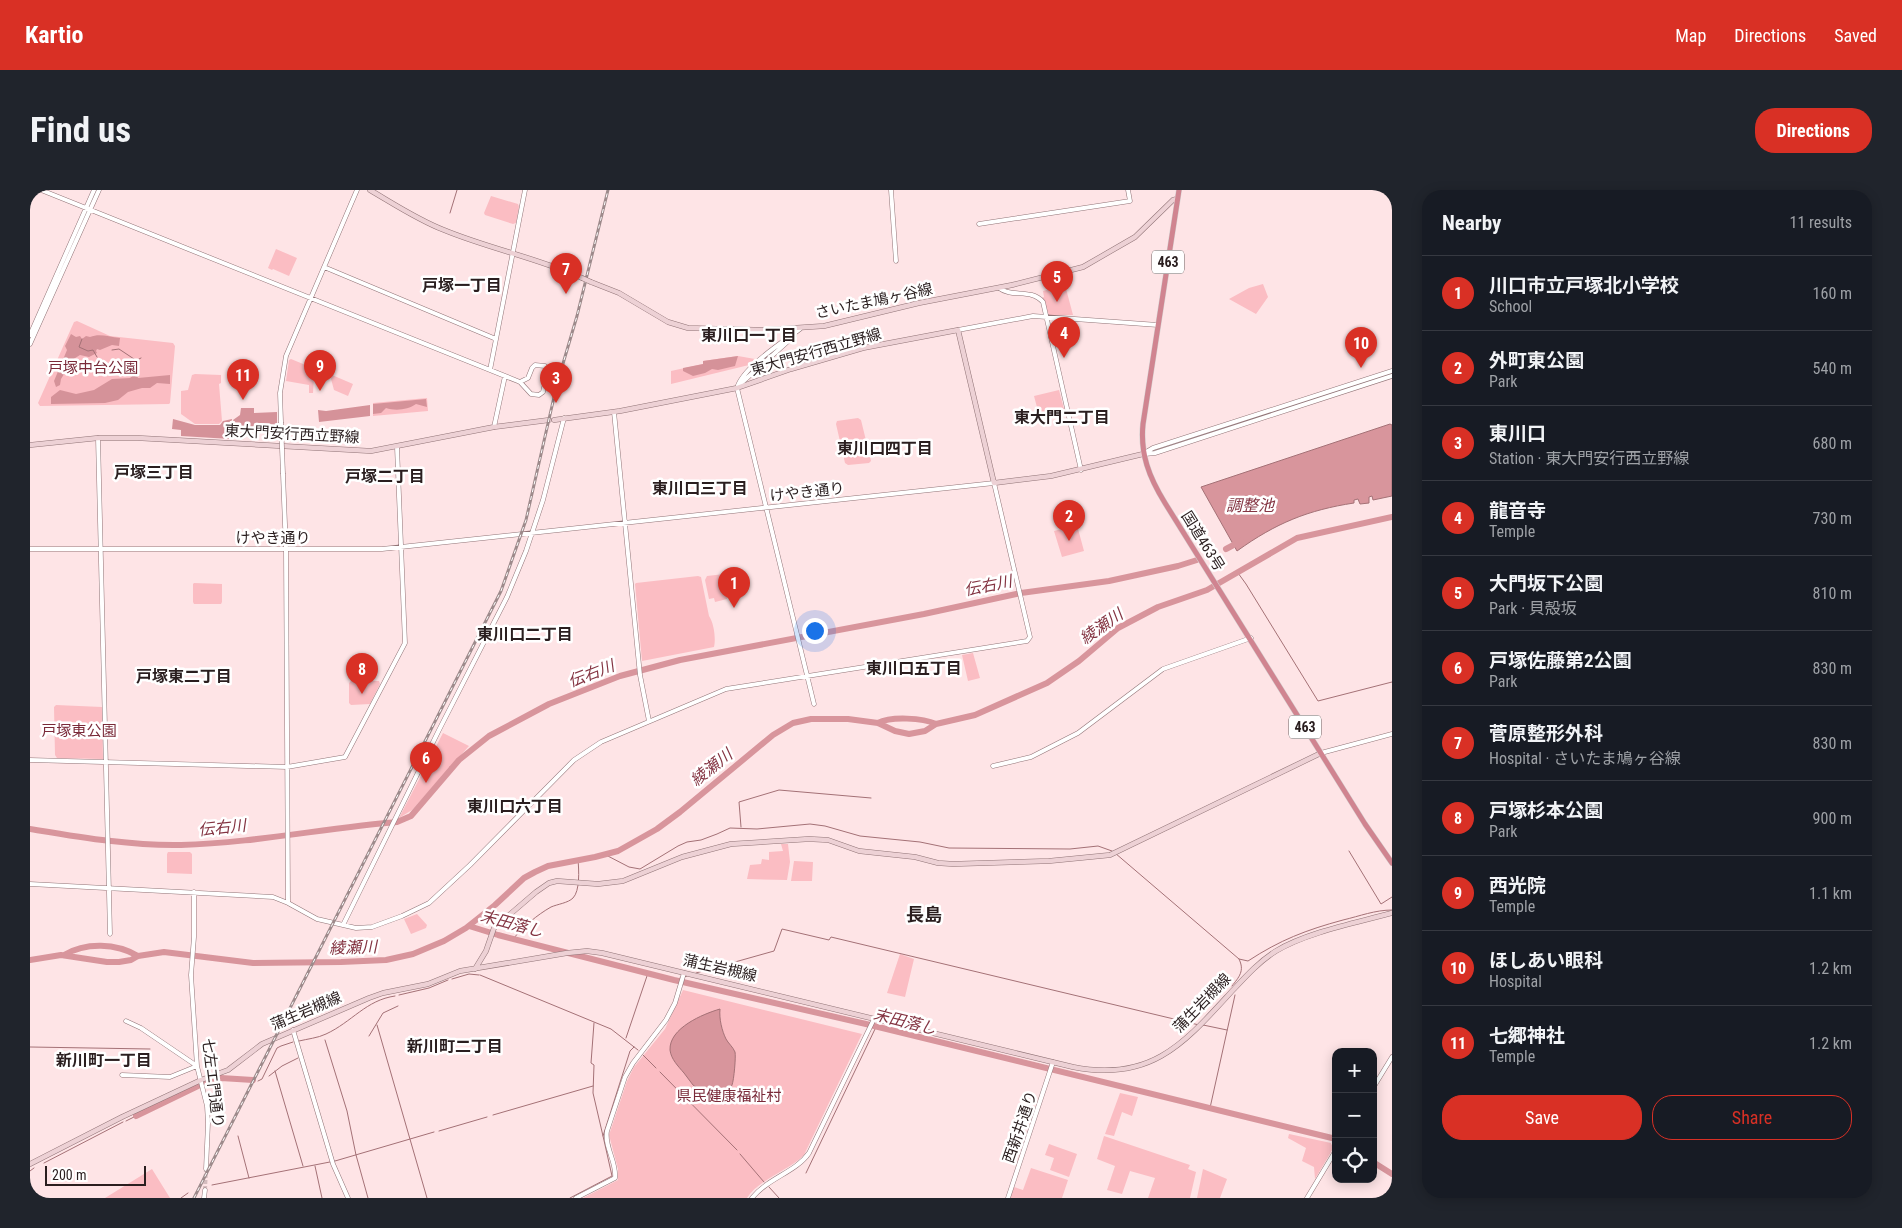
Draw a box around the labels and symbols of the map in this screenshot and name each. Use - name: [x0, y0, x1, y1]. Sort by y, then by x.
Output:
- road number: 463: [1152, 251, 1184, 274]
- pin: 7: [550, 253, 582, 294]
- pin: 5: [1041, 261, 1073, 302]
- district label: 戸塚一丁目: [422, 276, 502, 295]
- street label: さいたま鳩ヶ谷線: [814, 280, 934, 322]
- pin: 4: [1048, 317, 1080, 358]
- street label: 東大門安行西立野線: [749, 325, 883, 379]
- district label: 東川口一丁目: [701, 326, 797, 345]
- pin: 10: [1345, 327, 1377, 368]
- pin: 9: [304, 350, 336, 391]
- park label: 戸塚中台公園: [48, 359, 138, 377]
- pin: 11: [227, 359, 259, 400]
- pin: 3: [540, 362, 572, 403]
- district label: 東大門二丁目: [1014, 408, 1110, 427]
- street label: 東大門安行西立野線: [224, 421, 360, 447]
- district label: 東川口四丁目: [837, 439, 933, 458]
- district label: 戸塚三丁目: [114, 463, 194, 482]
- district label: 戸塚二丁目: [345, 467, 425, 486]
- district label: 東川口三丁目: [652, 479, 748, 498]
- street label: けやき通り: [769, 479, 845, 505]
- water label: 調整池: [1226, 496, 1276, 515]
- pin: 2: [1053, 500, 1085, 541]
- street label: 国道463号: [1178, 508, 1228, 574]
- street label: けやき通り: [235, 529, 311, 547]
- pin: 1: [718, 567, 750, 608]
- water label: 伝右川: [963, 571, 1015, 599]
- water label: 綾瀬川: [1076, 604, 1128, 648]
- your location: [802, 618, 828, 644]
- district label: 東川口二丁目: [477, 625, 573, 644]
- pin: 8: [346, 653, 378, 694]
- water label: 伝右川: [565, 655, 619, 691]
- district label: 東川口五丁目: [866, 659, 962, 678]
- district label: 戸塚東二丁目: [136, 667, 232, 686]
- road number: 463: [1289, 716, 1321, 738]
- park label: 戸塚東公園: [41, 722, 117, 740]
- pin: 6: [410, 742, 442, 783]
- water label: 綾瀬川: [687, 744, 737, 790]
- district label: 東川口六丁目: [467, 797, 563, 816]
- water label: 伝右川: [197, 815, 249, 839]
- district label: 長島: [906, 904, 942, 925]
- water label: 末田落し: [478, 906, 545, 941]
- water label: 綾瀬川: [329, 937, 379, 958]
- street label: 蒲生岩槻線: [681, 951, 759, 985]
- street label: 蒲生岩槻線: [1169, 970, 1235, 1036]
- street label: 蒲生岩槻線: [268, 988, 344, 1034]
- water label: 末田落し: [872, 1005, 938, 1038]
- street label: 七左エ門通り: [199, 1037, 227, 1129]
- district label: 新川町二丁目: [407, 1037, 503, 1056]
- district label: 新川町一丁目: [56, 1051, 152, 1070]
- park label: 県民健康福祉村: [676, 1087, 782, 1105]
- street label: 西新井通り: [999, 1089, 1041, 1165]
- scale bar: [45, 1163, 146, 1186]

